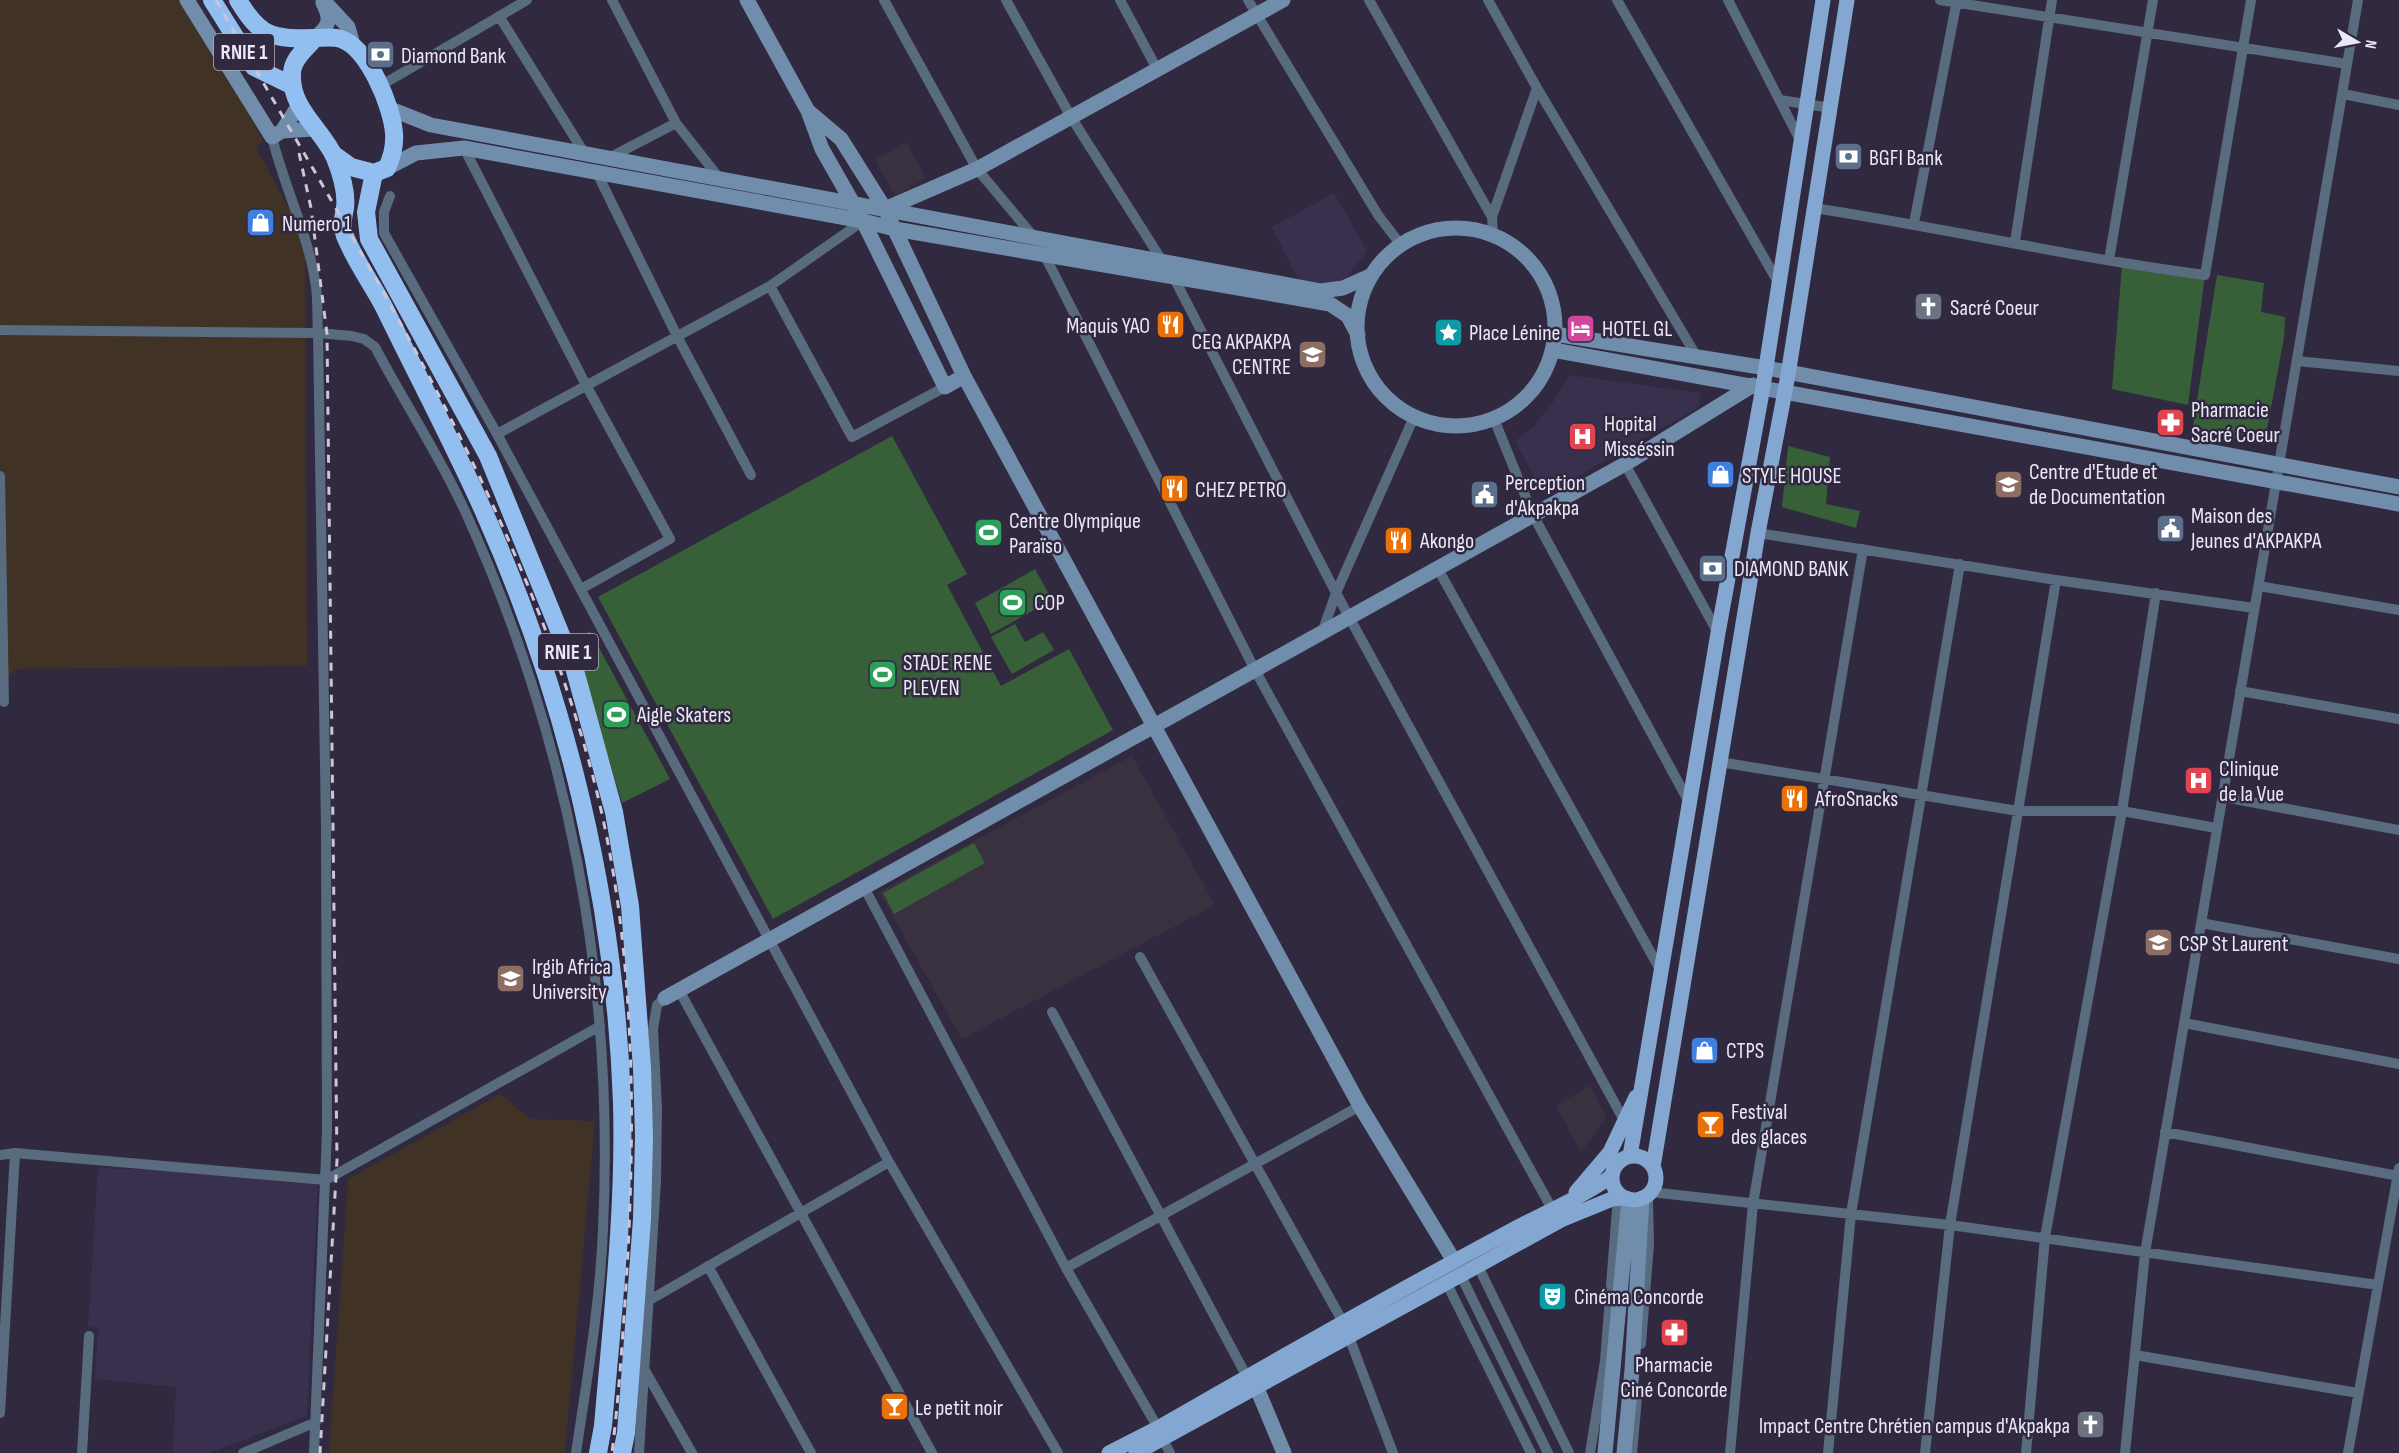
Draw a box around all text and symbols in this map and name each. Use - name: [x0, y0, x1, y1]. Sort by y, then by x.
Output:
- north arrow: [2327, 12, 2387, 72]
- road number: RNIE 1: [214, 34, 274, 70]
- text: N: [2360, 38, 2380, 50]
- bank icon: Diamond Bank: [364, 39, 396, 71]
- place label: Diamond Bank: [401, 43, 506, 70]
- bank icon: BGFI Bank: [1832, 141, 1864, 173]
- place label: BGFI Bank: [1869, 145, 1943, 172]
- shop icon: Numero 1: [245, 207, 277, 239]
- place label: Numero 1: [282, 211, 352, 238]
- church icon: Sacré Coeur: [1913, 291, 1945, 323]
- place label: Sacré Coeur: [1950, 295, 2039, 322]
- restaurant icon: Maquis YAO: [1155, 309, 1187, 341]
- hotel icon: HOTEL GL: [1565, 312, 1597, 344]
- place label: Maquis YAO: [1066, 313, 1150, 340]
- place icon: Place Lénine: [1432, 316, 1464, 348]
- place label: HOTEL GL: [1602, 316, 1672, 343]
- place label: Place Lénine: [1469, 320, 1560, 347]
- place label: CEG AKPAKPA CENTRE: [1192, 329, 1292, 381]
- school or university icon: CEG AKPAKPA CENTRE: [1296, 338, 1328, 370]
- place label: Pharmacie Sacré Coeur: [2191, 397, 2280, 449]
- pharmacy icon: Pharmacie Sacré Coeur: [2154, 406, 2186, 438]
- place label: Hopital Misséssin: [1604, 411, 1675, 463]
- hospital icon: Hopital Misséssin: [1567, 420, 1599, 452]
- shop icon: STYLE HOUSE: [1705, 459, 1737, 491]
- place label: Centre d'Etude et de Documentation: [2029, 459, 2165, 511]
- place label: STYLE HOUSE: [1742, 463, 1841, 490]
- school or university icon: Centre d'Etude et de Documentation: [1992, 468, 2024, 500]
- place label: Perception d'Akpakpa: [1505, 470, 1585, 522]
- restaurant icon: CHEZ PETRO: [1158, 473, 1190, 505]
- place label: CHEZ PETRO: [1195, 477, 1287, 504]
- public building icon: Perception d'Akpakpa: [1468, 479, 1500, 511]
- place label: Maison des Jeunes d'AKPAKPA: [2190, 503, 2322, 555]
- place label: Centre Olympique Paraïso: [1009, 508, 1141, 560]
- public building icon: Maison des Jeunes d'AKPAKPA: [2154, 512, 2186, 544]
- sports icon: Centre Olympique Paraïso: [972, 517, 1004, 549]
- restaurant icon: Akongo: [1383, 524, 1415, 556]
- place label: Akongo: [1419, 528, 1474, 555]
- bank icon: DIAMOND BANK: [1697, 552, 1729, 584]
- place label: DIAMOND BANK: [1734, 556, 1849, 583]
- sports icon: COP: [997, 586, 1029, 618]
- place label: COP: [1034, 590, 1065, 617]
- road number: RNIE 1: [538, 634, 598, 670]
- place label: STADE RENE PLEVEN: [903, 650, 993, 702]
- sports icon: STADE RENE PLEVEN: [866, 659, 898, 691]
- sports icon: Aigle Skaters: [600, 698, 632, 730]
- place label: Aigle Skaters: [636, 702, 731, 729]
- place label: Clinique de la Vue: [2219, 756, 2284, 808]
- hospital icon: Clinique de la Vue: [2182, 765, 2214, 797]
- restaurant icon: AfroSnacks: [1778, 782, 1810, 814]
- place label: AfroSnacks: [1814, 786, 1898, 813]
- school or university icon: CSP St Laurent: [2142, 927, 2174, 959]
- place label: CSP St Laurent: [2179, 931, 2289, 958]
- place label: Irgib Africa University: [532, 954, 611, 1006]
- school or university icon: Irgib Africa University: [495, 963, 527, 995]
- shop icon: CTPS: [1689, 1034, 1721, 1066]
- place label: CTPS: [1726, 1038, 1764, 1065]
- place label: Festival des glaces: [1731, 1099, 1807, 1151]
- bar icon: Festival des glaces: [1694, 1108, 1726, 1140]
- theatre icon: Cinéma Concorde: [1537, 1280, 1569, 1312]
- place label: Cinéma Concorde: [1574, 1284, 1704, 1311]
- pharmacy icon: Pharmacie Ciné Concorde: [1658, 1316, 1690, 1348]
- place label: Pharmacie Ciné Concorde: [1620, 1352, 1728, 1404]
- bar icon: Le petit noir: [878, 1391, 910, 1423]
- place label: Le petit noir: [915, 1395, 1003, 1422]
- church icon: Impact Centre Chrétien campus d'Akpakpa: [2075, 1409, 2107, 1441]
- place label: Impact Centre Chrétien campus d'Akpakpa: [1759, 1413, 2070, 1440]

